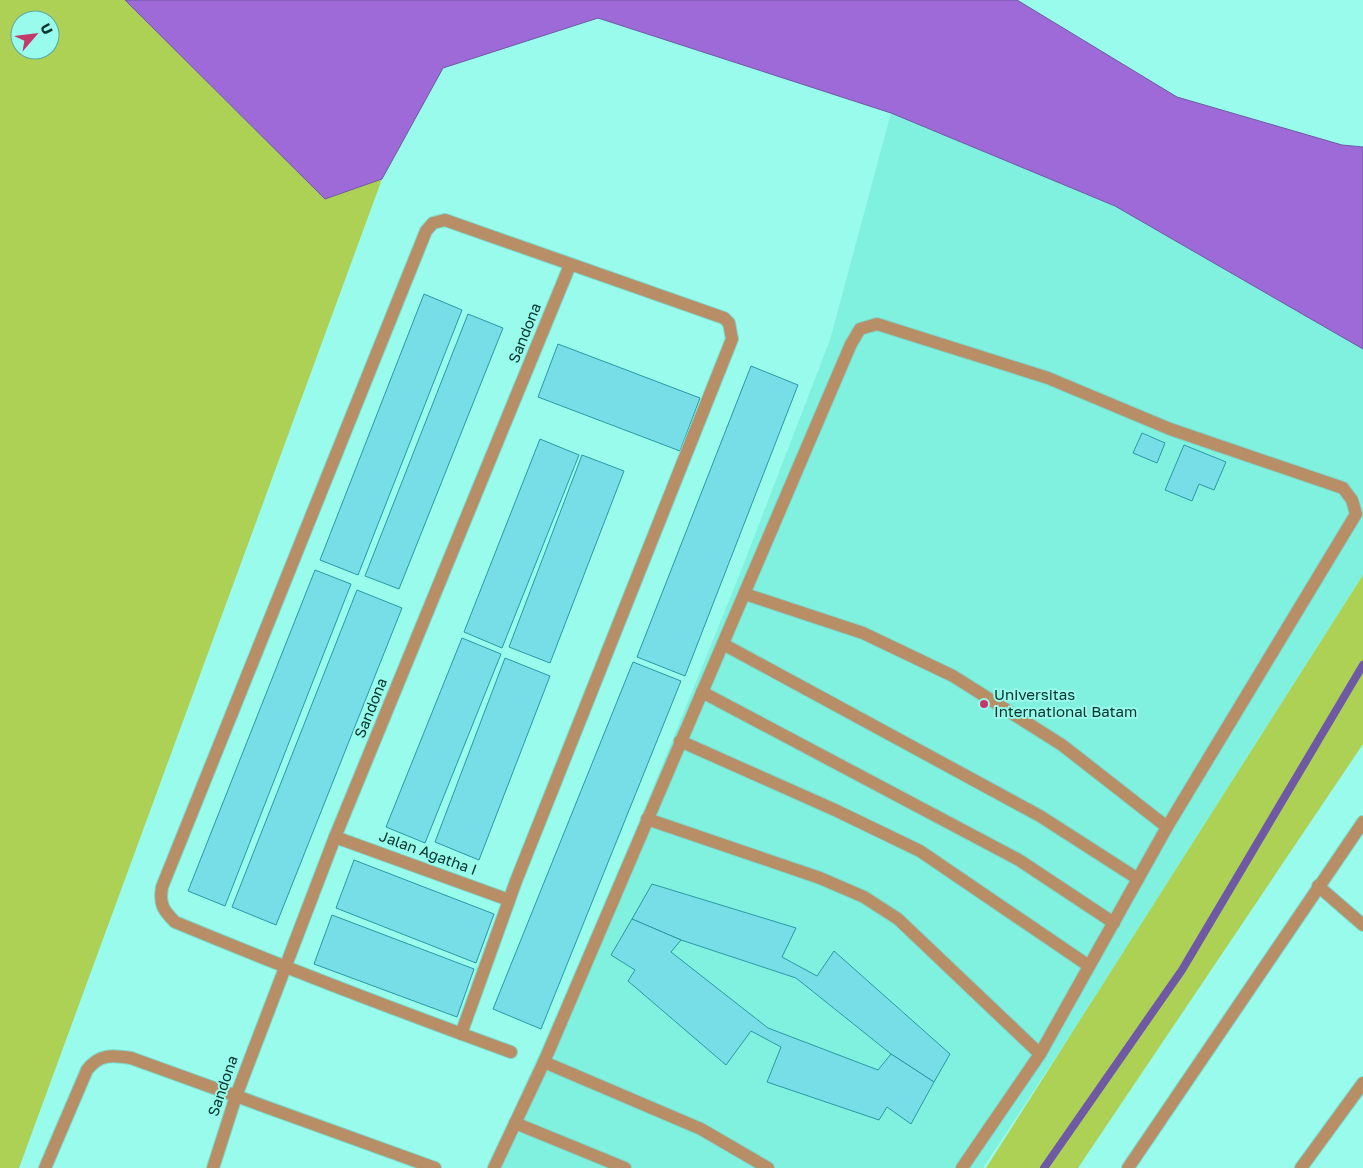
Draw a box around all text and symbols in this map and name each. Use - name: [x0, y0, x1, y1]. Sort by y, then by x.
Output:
- north arrow: [10, 10, 60, 60]
- text: U: [37, 20, 57, 37]
- street label: Sandona: [504, 300, 544, 365]
- street label: Sandona: [350, 675, 390, 740]
- place label: Universitas International Batam: [994, 685, 1137, 720]
- marker: Universitas International Batam: [978, 698, 990, 710]
- street label: Jalan Agatha I: [377, 826, 480, 878]
- street label: Sandona: [203, 1053, 241, 1118]

